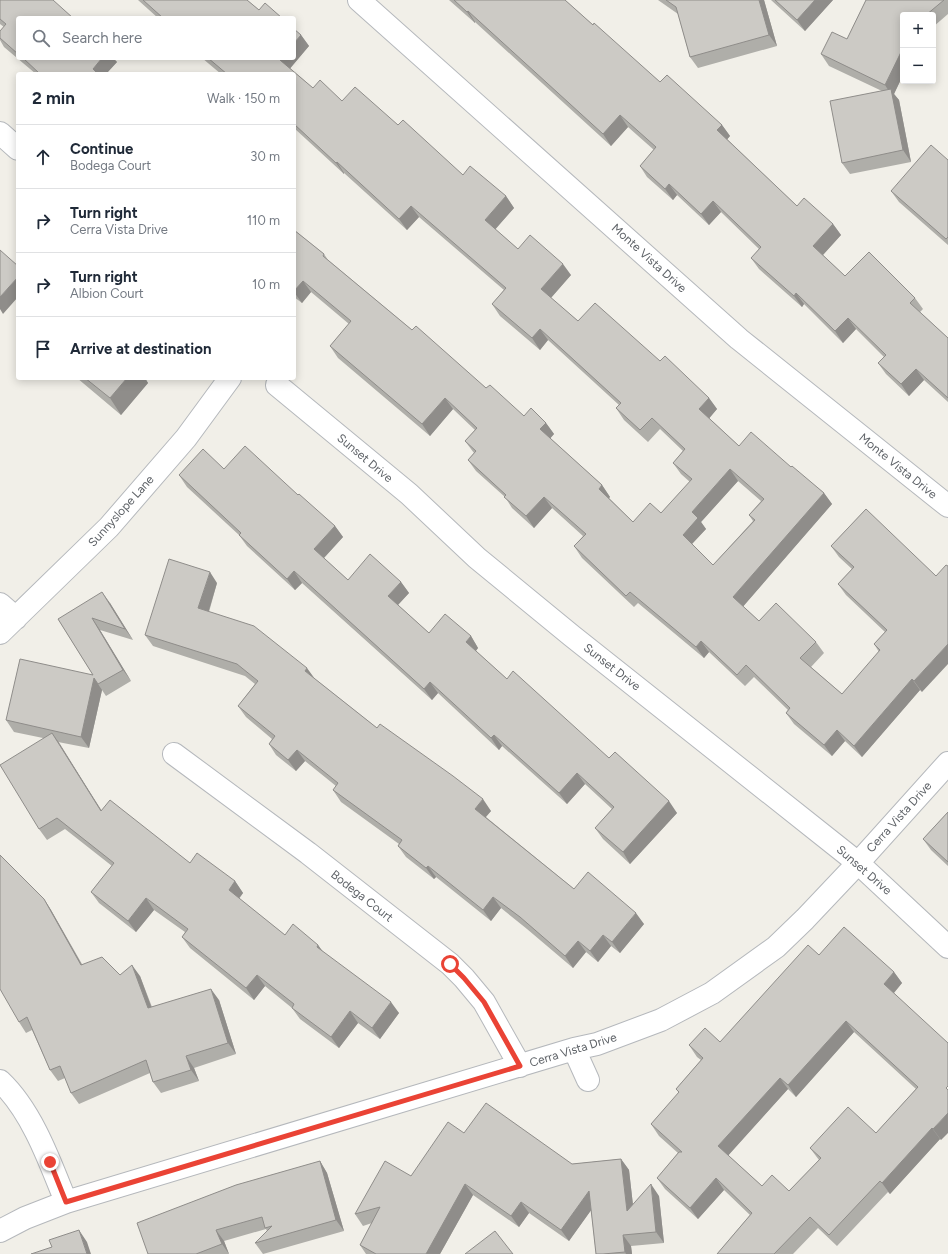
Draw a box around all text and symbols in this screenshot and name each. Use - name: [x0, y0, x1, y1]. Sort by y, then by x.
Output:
- map controls: [900, 12, 936, 84]
- button: +: [900, 12, 936, 48]
- search box: [16, 16, 296, 60]
- icon: search: [30, 27, 52, 49]
- text: Search here: [62, 29, 142, 47]
- button: −: [900, 48, 936, 84]
- text: 2 min: [32, 88, 75, 108]
- text: Walk · 150 m: [207, 91, 280, 106]
- text: Continue: [70, 140, 133, 158]
- icon: ahead: [32, 146, 54, 168]
- text: 30 m: [250, 149, 280, 164]
- text: Bodega Court: [70, 158, 151, 173]
- text: Turn right: [70, 204, 138, 222]
- icon: right: [32, 210, 54, 232]
- text: 110 m: [247, 213, 280, 228]
- street label: Monte Vista Drive: [609, 221, 690, 296]
- text: Cerra Vista Drive: [70, 222, 168, 237]
- text: Turn right: [70, 268, 138, 286]
- icon: right: [32, 274, 54, 296]
- text: 10 m: [252, 277, 280, 292]
- text: Albion Court: [70, 286, 144, 301]
- icon: arrive: [32, 338, 54, 360]
- text: Arrive at destination: [70, 340, 211, 358]
- street label: Monte Vista Drive: [856, 430, 940, 502]
- street label: Sunset Drive: [334, 431, 396, 486]
- street label: Sunnyslope Lane: [85, 472, 157, 550]
- street label: Sunset Drive: [581, 641, 644, 694]
- street label: Cerra Vista Drive: [864, 778, 935, 855]
- street label: Sunset Drive: [834, 842, 895, 898]
- street label: Bodega Court: [328, 867, 396, 925]
- route start: [441, 955, 459, 973]
- street label: Cerra Vista Drive: [528, 1030, 619, 1070]
- route end: [41, 1153, 59, 1171]

